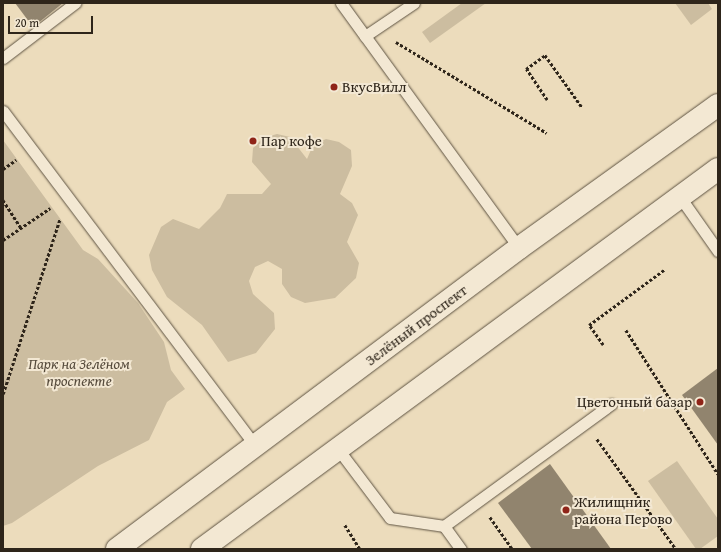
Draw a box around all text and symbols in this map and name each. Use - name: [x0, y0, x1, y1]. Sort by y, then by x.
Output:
- scale bar: [10, 8, 95, 34]
- text: 20 m: [15, 14, 39, 31]
- place label: ВкусВилл: [342, 78, 407, 96]
- marker: ВкусВилл: [329, 82, 339, 92]
- place label: Пар кофе: [261, 132, 322, 150]
- marker: Пар кофе: [248, 136, 258, 146]
- street label: Зелёный проспект: [361, 281, 471, 369]
- park label: Парк на Зелёном проспекте: [28, 354, 130, 389]
- place label: Цветочный базар: [577, 393, 692, 411]
- marker: Цветочный базар: [695, 397, 705, 407]
- place label: Жилищник района Перово: [574, 492, 672, 527]
- marker: Жилищник района Перово: [561, 505, 571, 515]

